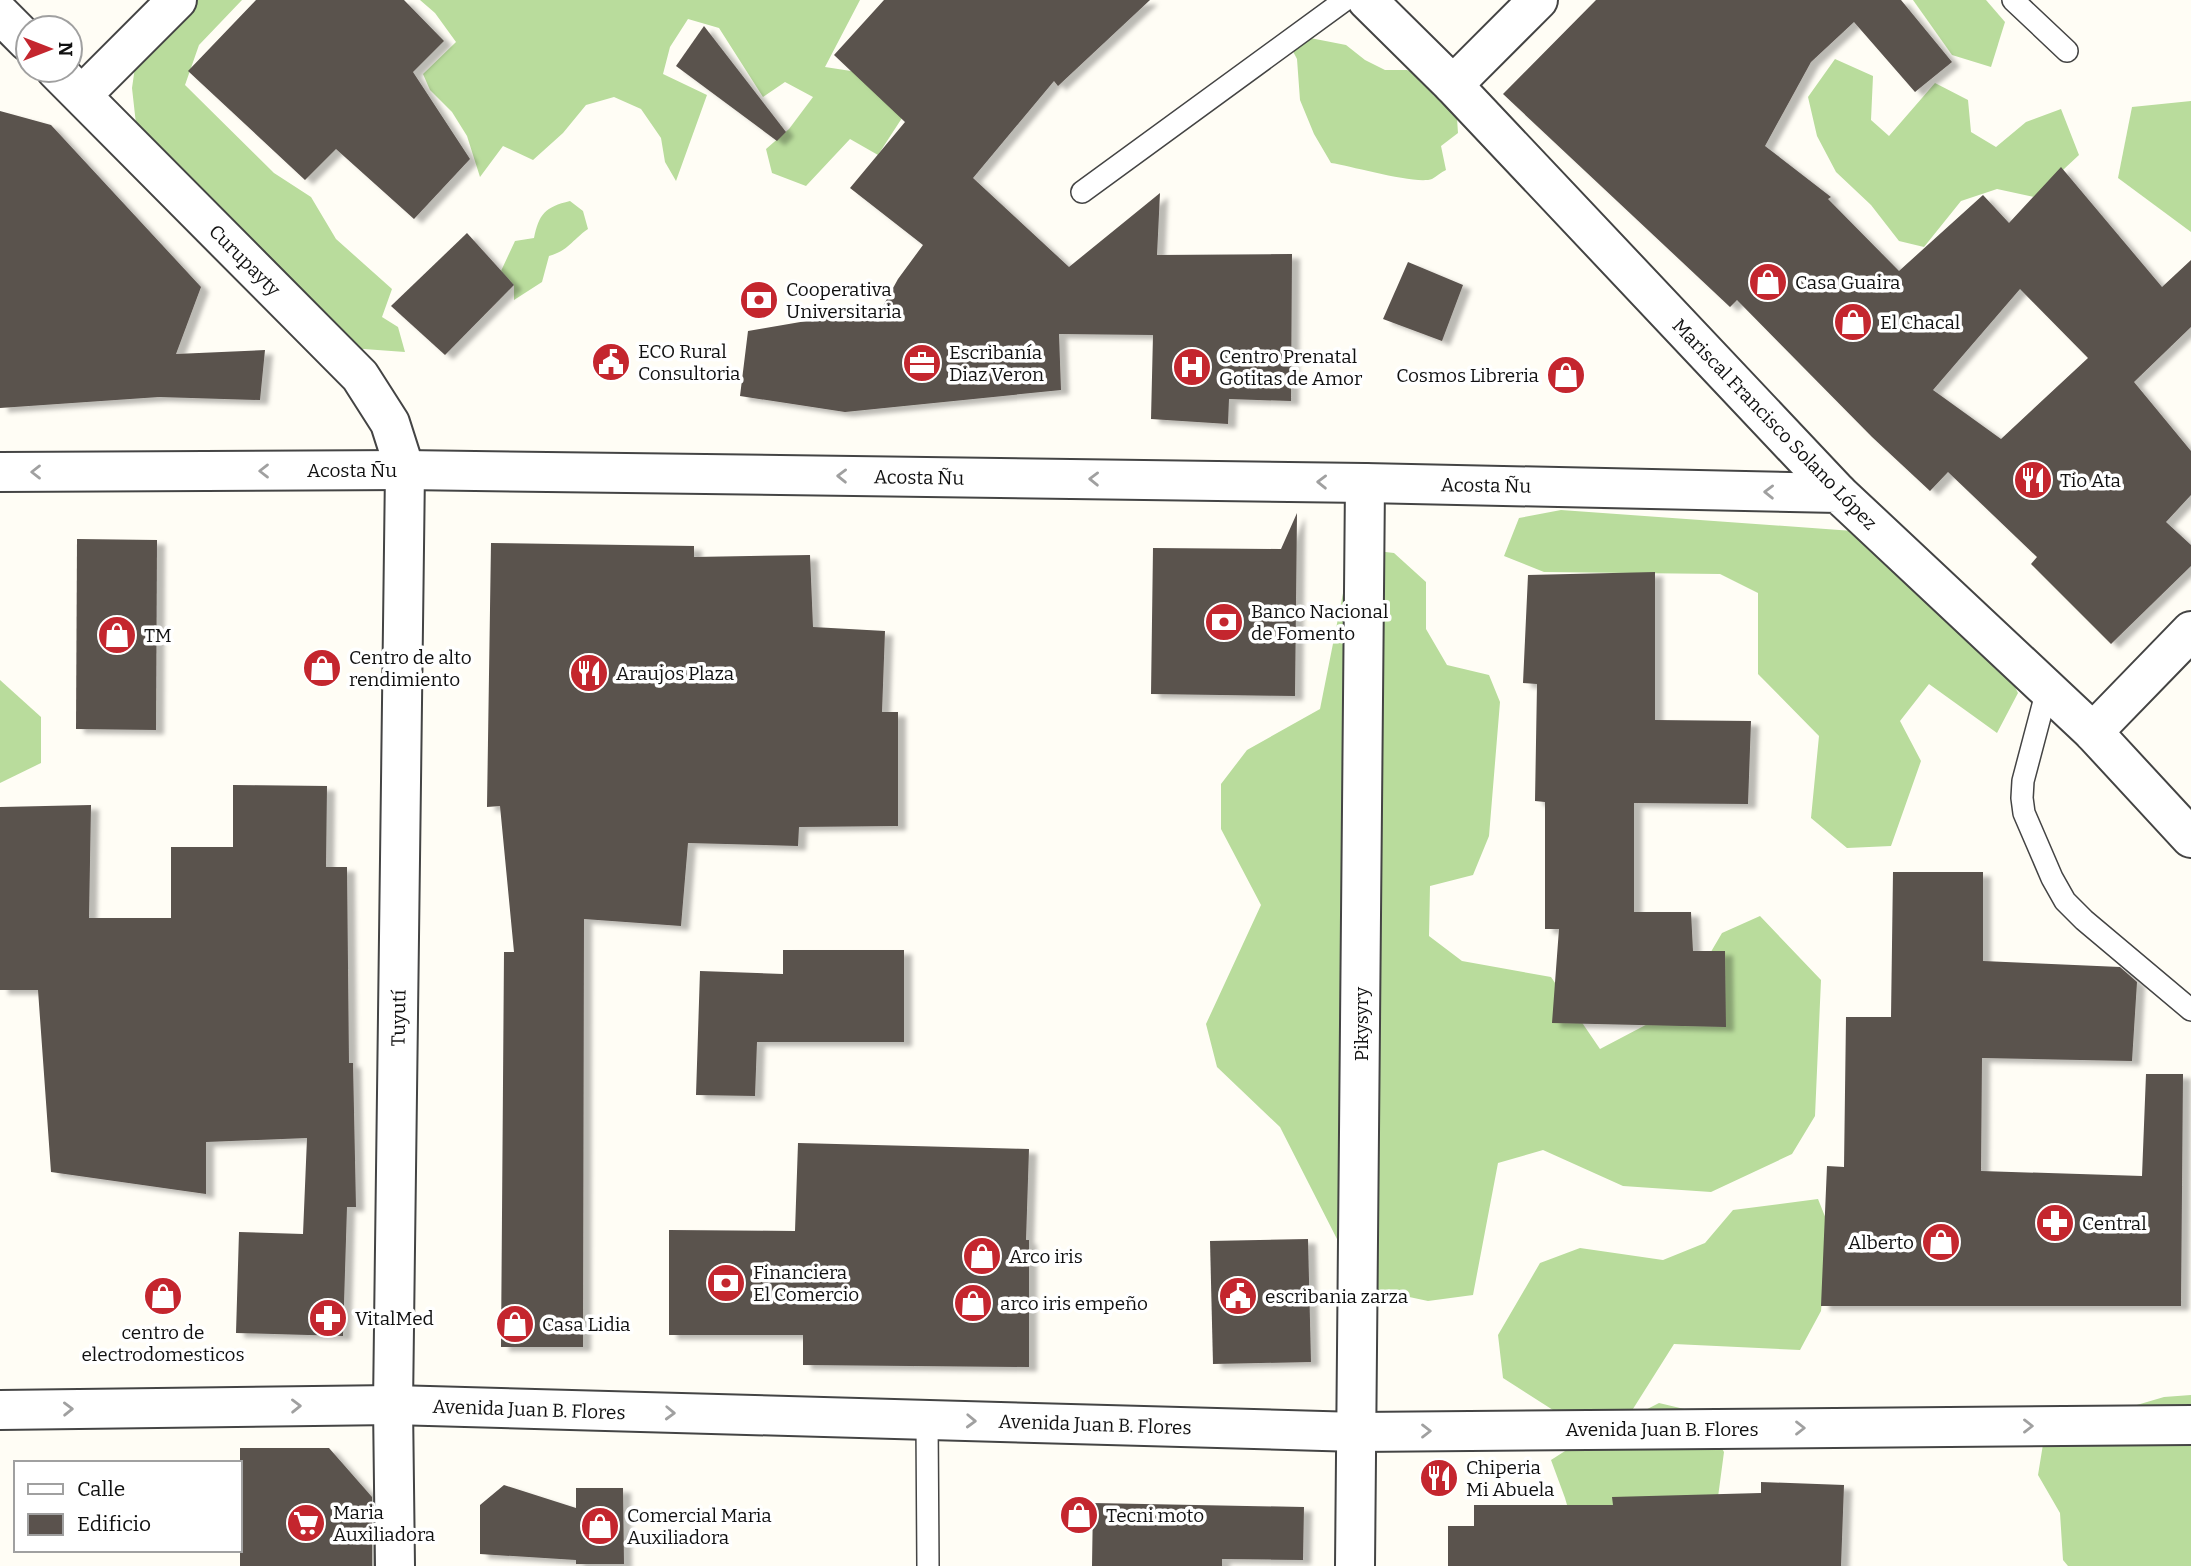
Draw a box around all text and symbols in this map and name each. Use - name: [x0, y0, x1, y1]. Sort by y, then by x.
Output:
- north arrow: [14, 14, 84, 84]
- text: N: [54, 42, 77, 57]
- street label: Curupayty: [204, 220, 286, 302]
- shop icon: Casa Guaira: [1747, 261, 1789, 303]
- place label: Casa Guaira: [1795, 271, 1901, 294]
- place label: Cooperativa Universitaria: [786, 278, 902, 323]
- bank icon: Cooperativa Universitaria: [738, 279, 780, 321]
- shop icon: El Chacal: [1832, 301, 1874, 343]
- place label: El Chacal: [1880, 311, 1960, 334]
- street label: Mariscal Francisco Solano López: [1668, 314, 1882, 535]
- place label: ECO Rural Consultoria: [638, 340, 741, 385]
- public building icon: ECO Rural Consultoria: [590, 341, 632, 383]
- place label: Escribanía Diaz Veron: [949, 341, 1044, 386]
- office icon: Escribanía Diaz Veron: [901, 342, 943, 384]
- place label: Centro Prenatal Gotitas de Amor: [1219, 345, 1363, 390]
- hospital icon: Centro Prenatal Gotitas de Amor: [1171, 346, 1213, 388]
- shop icon: Cosmos Libreria: [1545, 354, 1587, 396]
- place label: Cosmos Libreria: [1396, 364, 1540, 387]
- street label: Acosta Ñu: [307, 459, 397, 482]
- restaurant icon: Tio Ata: [2012, 459, 2054, 501]
- one-way arrow: [258, 463, 268, 479]
- one-way arrow: [30, 464, 41, 480]
- street label: Acosta Ñu: [874, 465, 965, 490]
- one-way arrow: [836, 468, 847, 484]
- place label: Tio Ata: [2060, 469, 2122, 492]
- one-way arrow: [1088, 471, 1099, 487]
- street label: Acosta Ñu: [1441, 473, 1532, 498]
- one-way arrow: [1316, 474, 1326, 490]
- one-way arrow: [1764, 484, 1775, 499]
- place label: Banco Nacional de Fomento: [1251, 600, 1388, 645]
- bank icon: Banco Nacional de Fomento: [1203, 601, 1245, 643]
- shop icon: TM: [96, 614, 138, 656]
- place label: TM: [144, 624, 172, 647]
- place label: Centro de alto rendimiento: [349, 646, 472, 691]
- shop icon: Centro de alto rendimiento: [301, 647, 343, 689]
- restaurant icon: Araujos Plaza: [568, 652, 610, 694]
- place label: Araujos Plaza: [616, 662, 735, 685]
- street label: Pikysyry: [1350, 986, 1373, 1061]
- street label: Tuyutí: [387, 989, 410, 1047]
- pharmacy icon: Central: [2034, 1202, 2076, 1244]
- place label: Central: [2082, 1212, 2147, 1235]
- shop icon: Alberto: [1920, 1221, 1962, 1263]
- place label: Alberto: [1848, 1231, 1914, 1254]
- shop icon: Arco iris: [961, 1235, 1003, 1277]
- place label: Arco iris: [1009, 1245, 1083, 1268]
- place label: Financiera El Comercio: [753, 1261, 859, 1306]
- bank icon: Financiera El Comercio: [705, 1262, 747, 1304]
- shop icon: centro de electrodomesticos: [142, 1275, 184, 1317]
- public building icon: escribania zarza: [1217, 1275, 1259, 1317]
- shop icon: arco iris empeño: [952, 1282, 994, 1324]
- place label: escribania zarza: [1265, 1285, 1409, 1308]
- place label: arco iris empeño: [1000, 1292, 1148, 1315]
- pharmacy icon: VitalMed: [307, 1297, 349, 1339]
- shop icon: Casa Lidia: [494, 1303, 536, 1345]
- place label: VitalMed: [355, 1307, 434, 1330]
- place label: Casa Lidia: [542, 1313, 631, 1336]
- place label: centro de electrodomesticos: [81, 1321, 245, 1366]
- street label: Avenida Juan B. Flores: [432, 1395, 626, 1424]
- one-way arrow: [291, 1398, 301, 1414]
- one-way arrow: [63, 1401, 74, 1417]
- one-way arrow: [665, 1405, 676, 1420]
- street label: Avenida Juan B. Flores: [998, 1410, 1192, 1439]
- one-way arrow: [966, 1413, 977, 1429]
- street label: Avenida Juan B. Flores: [1565, 1418, 1759, 1441]
- one-way arrow: [2023, 1418, 2034, 1434]
- one-way arrow: [1796, 1420, 1806, 1436]
- one-way arrow: [1421, 1423, 1432, 1439]
- place label: Chiperia Mi Abuela: [1466, 1456, 1555, 1501]
- restaurant icon: Chiperia Mi Abuela: [1418, 1457, 1460, 1499]
- legend: [14, 1461, 242, 1552]
- text: Calle: [77, 1476, 125, 1502]
- shop icon: Tecni moto: [1058, 1494, 1100, 1536]
- place label: Maria Auxiliadora: [333, 1501, 436, 1546]
- supermarket icon: Maria Auxiliadora: [285, 1502, 327, 1544]
- place label: Comercial Maria Auxiliadora: [627, 1504, 772, 1549]
- place label: Tecni moto: [1106, 1504, 1204, 1527]
- shop icon: Comercial Maria Auxiliadora: [579, 1505, 621, 1547]
- text: Edificio: [77, 1511, 151, 1537]

